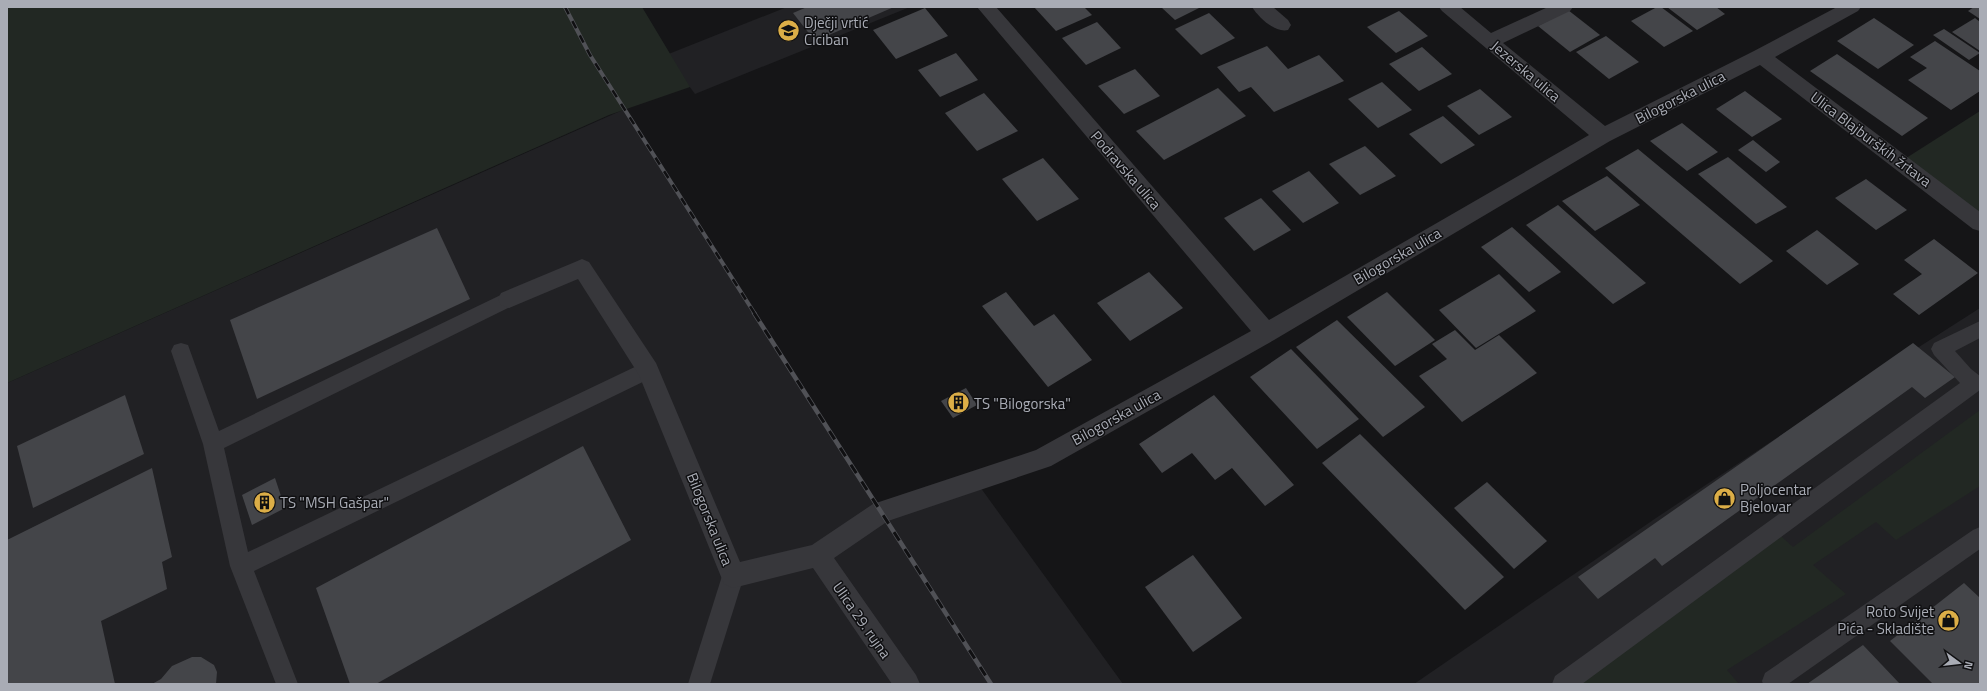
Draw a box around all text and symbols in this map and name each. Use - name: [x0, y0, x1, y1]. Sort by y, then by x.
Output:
- place label: Dječji vrtić Ciciban: [804, 11, 868, 51]
- school or university icon: Dječji vrtić Ciciban: [776, 18, 802, 44]
- street label: Jezerska ulica: [1486, 35, 1566, 107]
- street label: Bilogorska ulica: [1631, 64, 1730, 130]
- street label: Ulica Blajburških žrtava: [1806, 86, 1937, 193]
- street label: Podravska ulica: [1085, 125, 1167, 215]
- street label: Bilogorska ulica: [1349, 221, 1446, 291]
- street label: Bilogorska ulica: [1067, 383, 1165, 451]
- building icon: TS "Bilogorska": [946, 390, 972, 416]
- place label: TS "Bilogorska": [974, 392, 1071, 415]
- street label: Bilogorska ulica: [681, 469, 739, 569]
- place label: Poljocentar Bjelovar: [1740, 478, 1811, 518]
- shop icon: Poljocentar Bjelovar: [1711, 485, 1737, 511]
- building icon: TS "MSH Gašpar": [251, 489, 277, 515]
- place label: TS "MSH Gašpar": [280, 491, 389, 514]
- street label: Ulica 29. rujna: [827, 577, 897, 663]
- place label: Roto Svijet Pića - Skladište: [1837, 600, 1935, 640]
- shop icon: Roto Svijet Pića - Skladište: [1936, 607, 1962, 633]
- north arrow: [1939, 643, 1979, 683]
- text: N: [1960, 660, 1977, 671]

